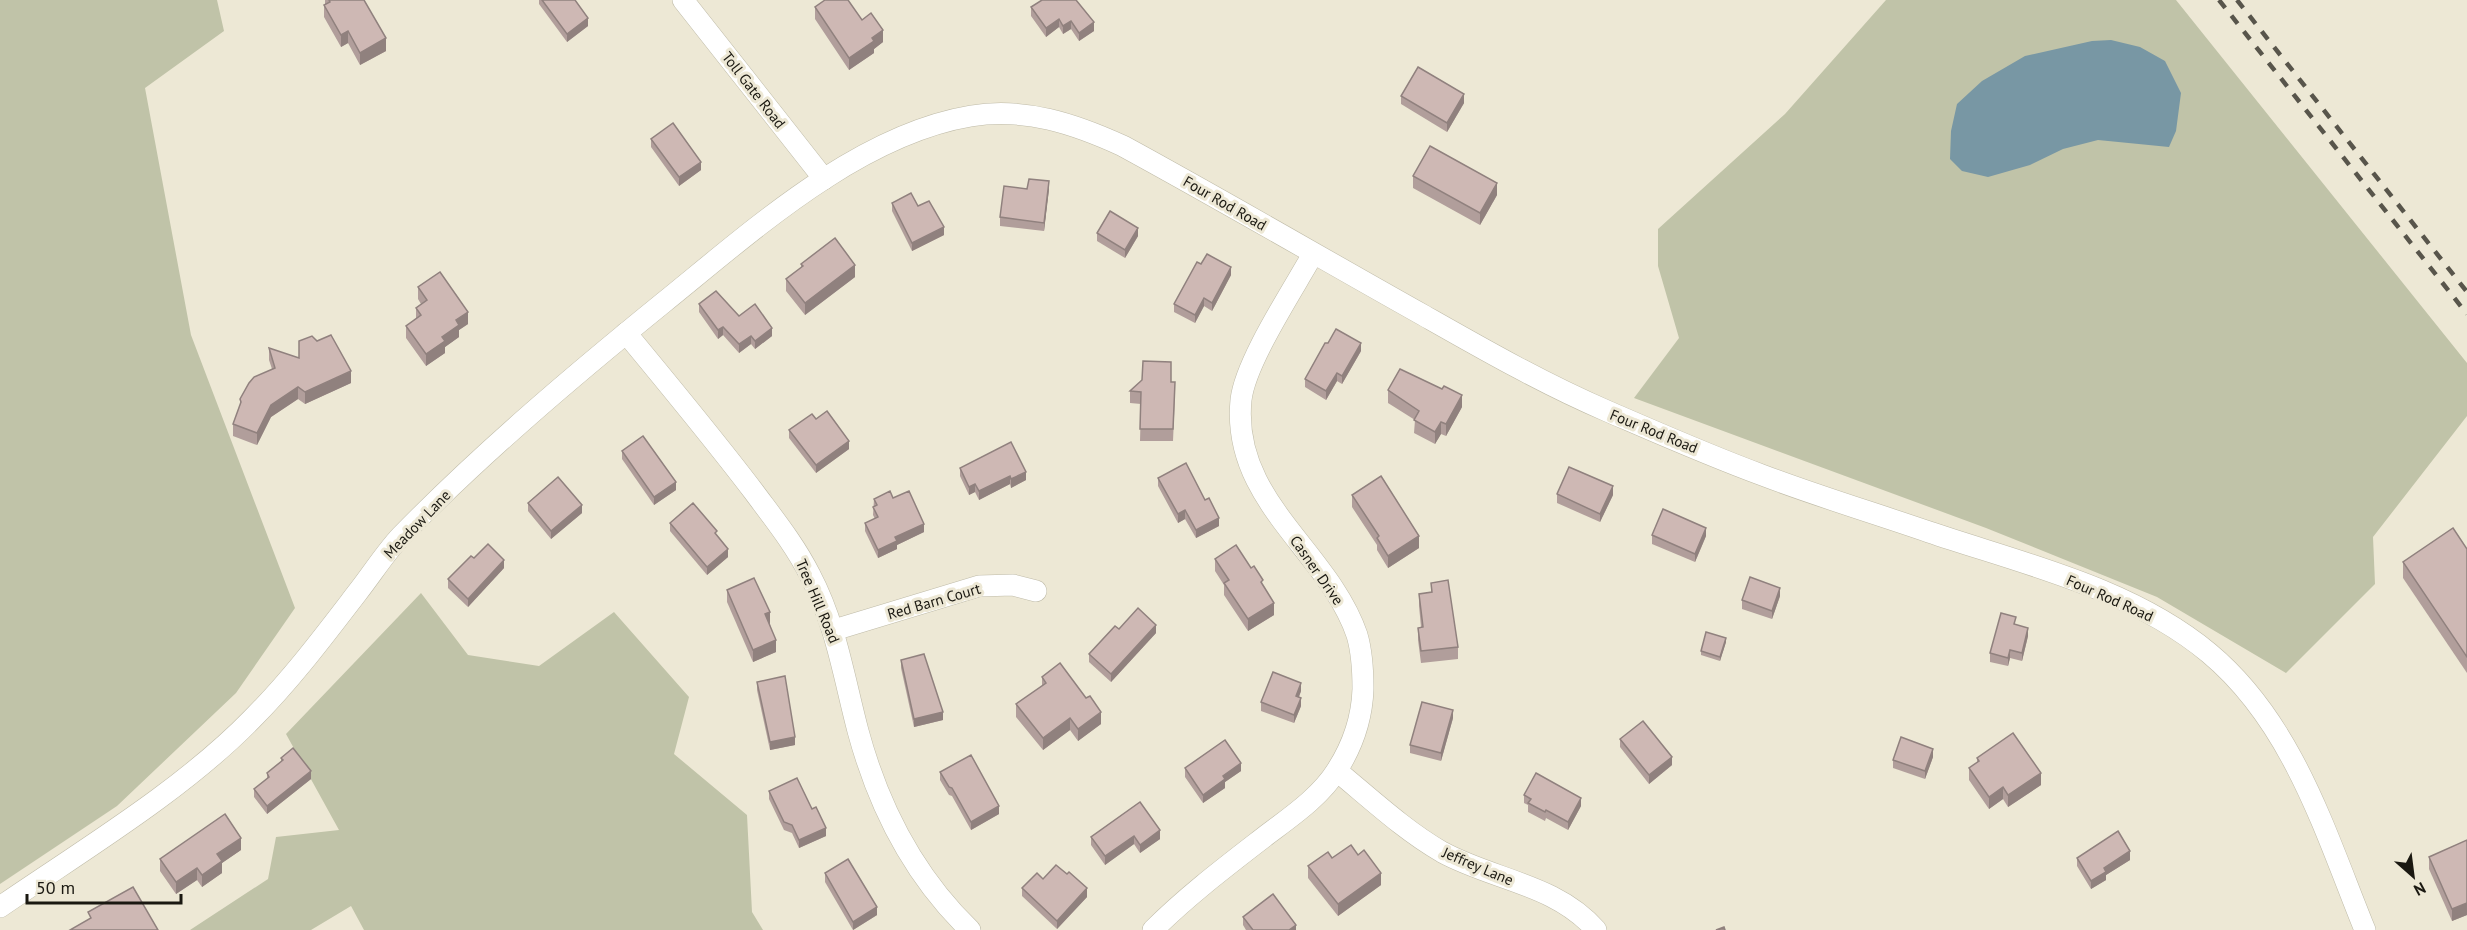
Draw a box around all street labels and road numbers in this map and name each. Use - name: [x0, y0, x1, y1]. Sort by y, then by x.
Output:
- street label: Toll Gate Road: [718, 48, 790, 132]
- street label: Four Rod Road: [1180, 172, 1270, 234]
- street label: Four Rod Road: [1607, 405, 1701, 457]
- street label: Meadow Lane: [380, 486, 454, 562]
- street label: Casner Drive: [1286, 532, 1348, 608]
- street label: Tree Hill Road: [792, 556, 844, 646]
- street label: Four Rod Road: [2064, 570, 2156, 626]
- street label: Red Barn Court: [885, 579, 983, 623]
- street label: Jeffrey Lane: [1439, 842, 1516, 889]

